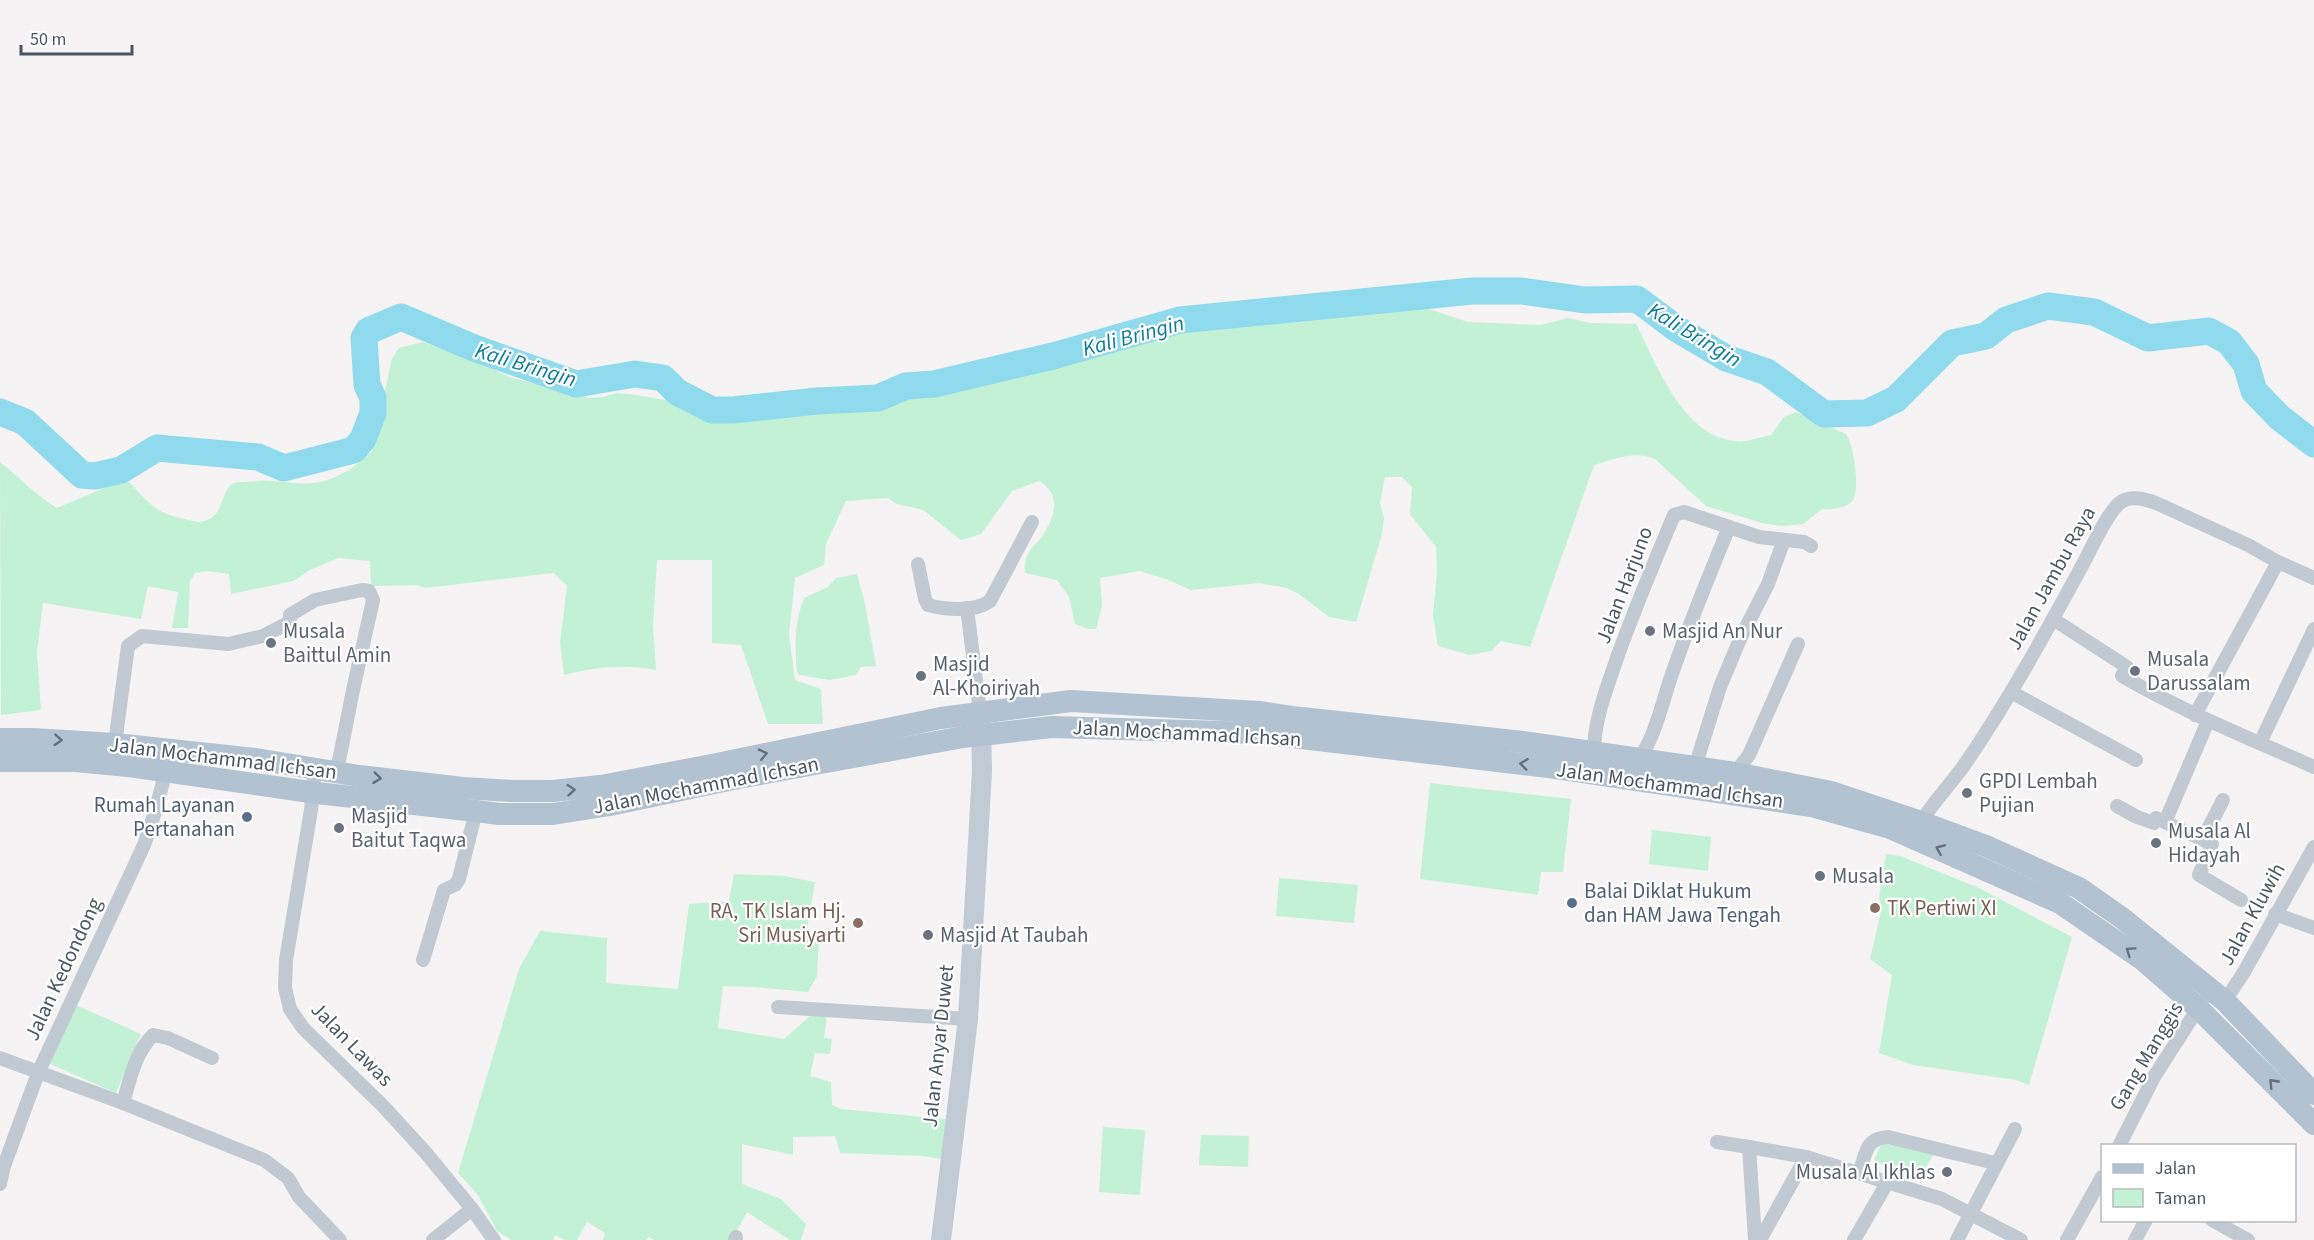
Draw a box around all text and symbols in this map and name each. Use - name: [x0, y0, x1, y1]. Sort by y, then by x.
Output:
- scale bar: [21, 18, 132, 56]
- text: 50 m: [30, 27, 66, 52]
- water label: Kali Bringin: [1642, 294, 1747, 375]
- water label: Kali Bringin: [1079, 307, 1188, 365]
- water label: Kali Bringin: [471, 334, 580, 395]
- street label: Jalan Jambu Raya: [1999, 501, 2103, 655]
- street label: Jalan Harjuno: [1588, 522, 1660, 648]
- place label: Musala Baittul Amin: [283, 616, 391, 670]
- place label: Masjid An Nur: [1662, 616, 1783, 646]
- marker: Masjid An Nur: [1643, 624, 1657, 638]
- marker: Musala Baittul Amin: [264, 636, 278, 650]
- place label: Musala Darussalam: [2147, 644, 2251, 698]
- place label: Masjid Al-Khoiriyah: [933, 649, 1040, 703]
- marker: Musala Darussalam: [2128, 664, 2142, 678]
- marker: Masjid Al-Khoiriyah: [914, 669, 928, 683]
- street label: Jalan Mochammad Ichsan: [1072, 712, 1302, 754]
- street label: Jalan Mochammad Ichsan: [107, 729, 339, 787]
- one-way arrow: [54, 733, 63, 746]
- street label: Jalan Mochammad Ichsan: [591, 748, 821, 822]
- one-way arrow: [758, 748, 768, 761]
- street label: Jalan Mochammad Ichsan: [1554, 754, 1786, 816]
- one-way arrow: [1520, 759, 1529, 771]
- place label: GPDI Lembah Pujian: [1979, 766, 2098, 820]
- one-way arrow: [372, 771, 382, 784]
- one-way arrow: [567, 783, 576, 796]
- marker: GPDI Lembah Pujian: [1960, 786, 1974, 800]
- place label: Rumah Layanan Pertanahan: [94, 790, 235, 844]
- place label: Masjid Baitut Taqwa: [351, 801, 466, 855]
- marker: Rumah Layanan Pertanahan: [240, 810, 254, 824]
- place label: Musala Al Hidayah: [2168, 816, 2251, 870]
- marker: Masjid Baitut Taqwa: [332, 821, 346, 835]
- marker: Musala Al Hidayah: [2149, 836, 2163, 850]
- one-way arrow: [1935, 844, 1946, 856]
- street label: Jalan Kluwih: [2212, 857, 2292, 971]
- place label: Musala: [1832, 861, 1894, 891]
- marker: Musala: [1813, 869, 1827, 883]
- place label: Balai Diklat Hukum dan HAM Jawa Tengah: [1584, 876, 1781, 930]
- street label: Jalan Kedondong: [17, 892, 109, 1045]
- place label: TK Pertiwi XI: [1887, 893, 1997, 923]
- place label: RA, TK Islam Hj. Sri Musiyarti: [710, 896, 846, 950]
- marker: Balai Diklat Hukum dan HAM Jawa Tengah: [1565, 896, 1579, 910]
- marker: TK Pertiwi XI: [1868, 901, 1882, 915]
- marker: RA, TK Islam Hj. Sri Musiyarti: [851, 916, 865, 930]
- place label: Masjid At Taubah: [940, 920, 1088, 950]
- marker: Masjid At Taubah: [921, 928, 935, 942]
- one-way arrow: [2125, 947, 2136, 958]
- street label: Jalan Anyar Duwet: [915, 963, 961, 1129]
- street label: Jalan Lawas: [304, 995, 400, 1093]
- street label: Gang Manggis: [2102, 996, 2190, 1116]
- one-way arrow: [2269, 1079, 2280, 1089]
- legend: [2101, 1144, 2296, 1222]
- text: Jalan: [2155, 1156, 2196, 1181]
- place label: Musala Al Ikhlas: [1796, 1157, 1935, 1187]
- marker: Musala Al Ikhlas: [1940, 1165, 1954, 1179]
- text: Taman: [2155, 1186, 2206, 1211]

